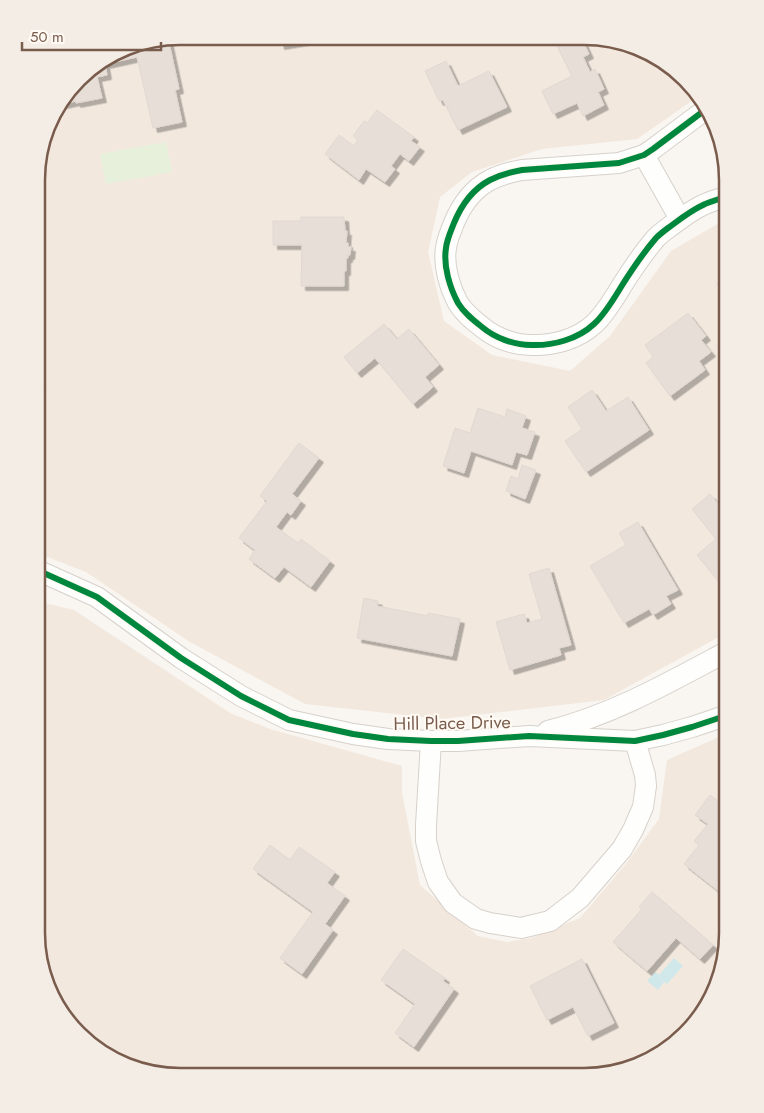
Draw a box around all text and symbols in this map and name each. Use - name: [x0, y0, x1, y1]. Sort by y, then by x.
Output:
- scale bar: [22, 20, 161, 52]
- text: 50 m: [30, 26, 64, 48]
- street label: Hill Place Drive: [393, 709, 511, 737]

